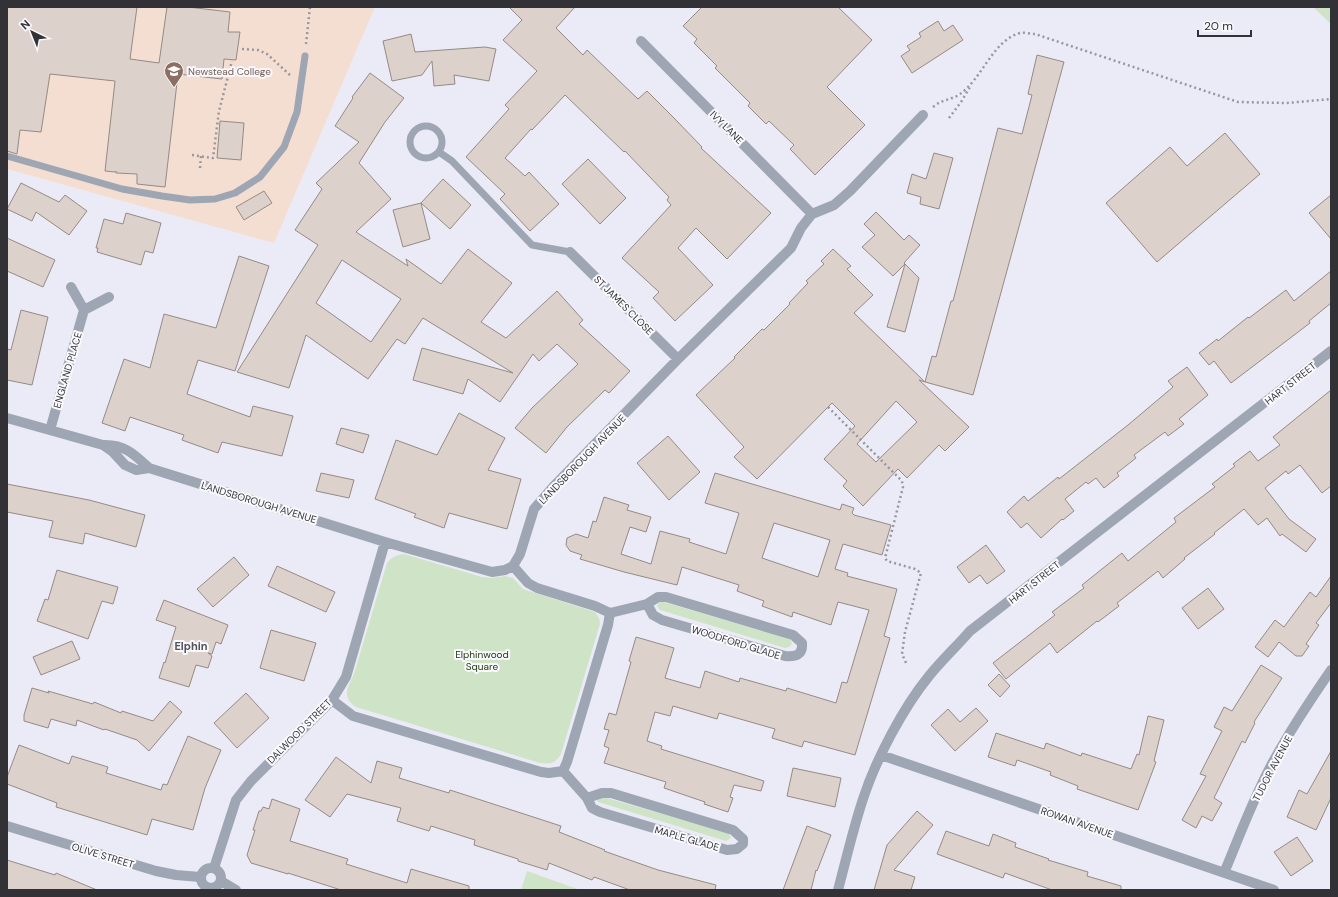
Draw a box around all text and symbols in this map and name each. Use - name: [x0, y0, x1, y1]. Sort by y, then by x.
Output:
- north arrow: [12, 12, 52, 52]
- scale bar: [1198, 12, 1251, 38]
- text: N: [17, 17, 33, 33]
- text: 20 m: [1204, 18, 1233, 34]
- school or university icon: Newstead College: [163, 60, 185, 88]
- place label: Newstead College: [188, 65, 271, 78]
- street label: IVY LANE: [707, 108, 746, 147]
- street label: ST JAMES CLOSE: [591, 273, 656, 338]
- street label: ENGLAND PLACE: [50, 330, 85, 410]
- street label: HART STREET: [1262, 359, 1319, 408]
- street label: LANDSBOROUGH AVENUE: [536, 412, 629, 507]
- street label: LANDSBOROUGH AVENUE: [200, 479, 318, 526]
- street label: HART STREET: [1006, 558, 1063, 607]
- street label: WOODFORD GLADE: [690, 623, 782, 662]
- district label: Elphin: [174, 639, 208, 653]
- park label: Elphinwood Square: [455, 648, 509, 673]
- street label: DALWOOD STREET: [264, 696, 335, 766]
- street label: TUDOR AVENUE: [1250, 733, 1295, 803]
- street label: ROWAN AVENUE: [1039, 804, 1115, 841]
- street label: MAPLE GLADE: [653, 823, 721, 854]
- street label: OLIVE STREET: [70, 840, 136, 871]

